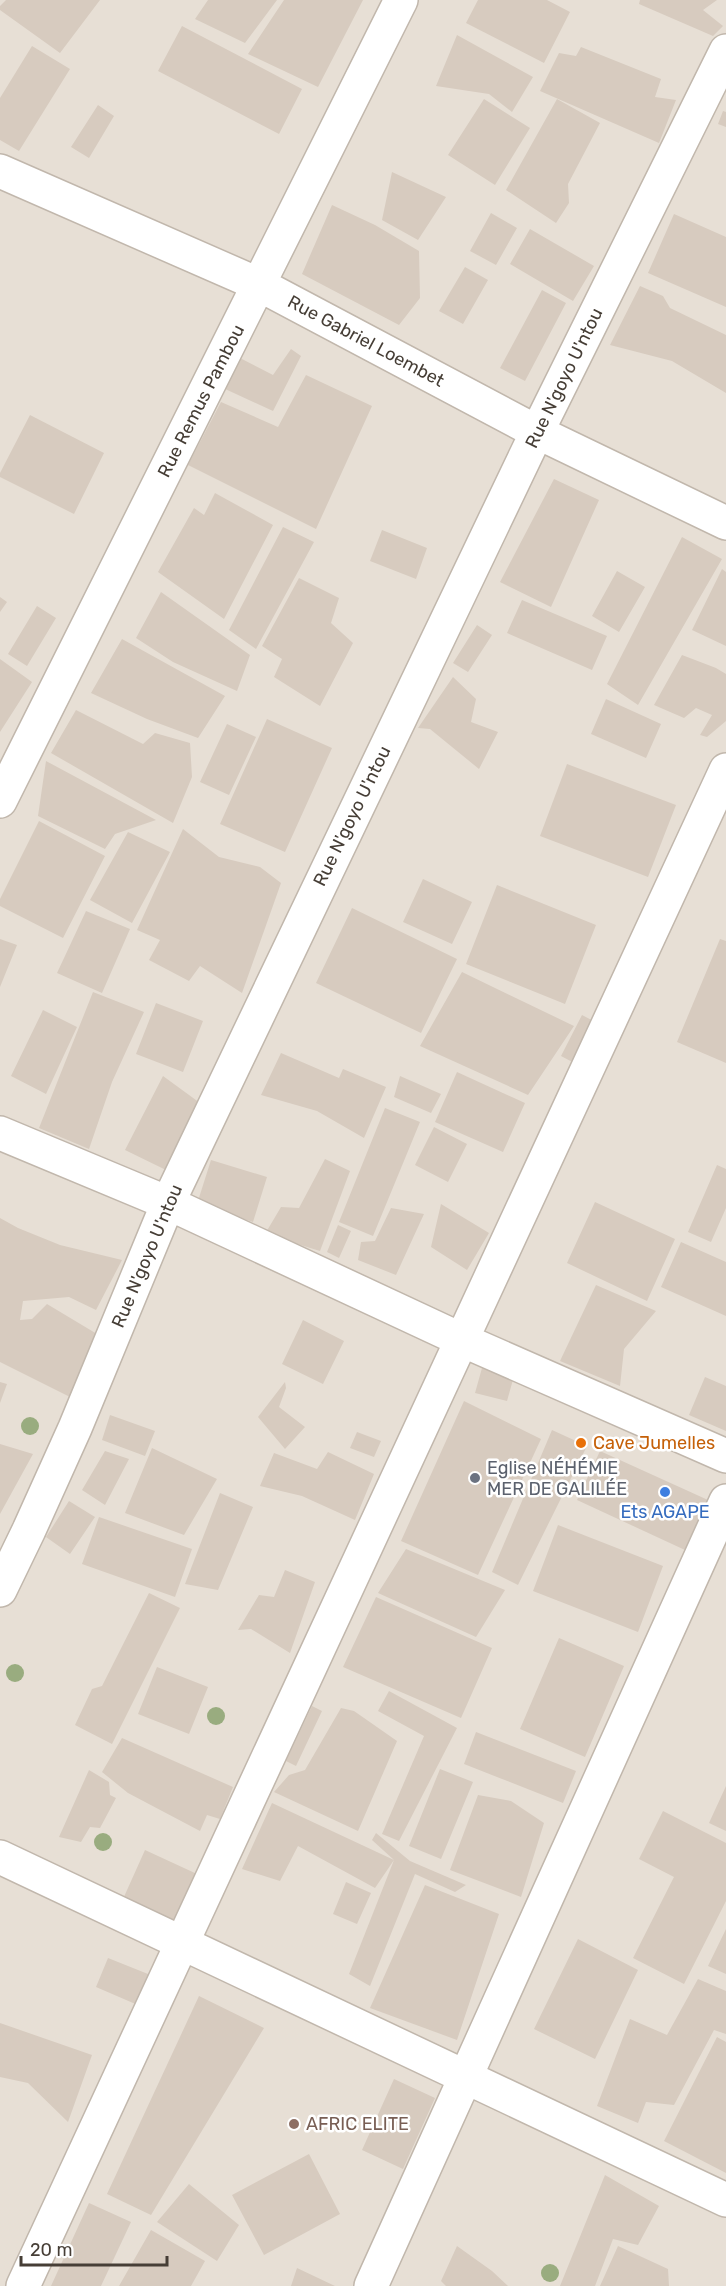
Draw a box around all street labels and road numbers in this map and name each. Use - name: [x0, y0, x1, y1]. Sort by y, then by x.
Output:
- street label: Rue Gabriel Loembet: [284, 290, 448, 392]
- street label: Rue N'goyo U'ntou: [520, 304, 608, 452]
- street label: Rue Remus Pambou: [153, 321, 249, 481]
- street label: Rue N'goyo U'ntou: [308, 742, 396, 890]
- street label: Rue N'goyo U'ntou: [107, 1181, 187, 1331]

